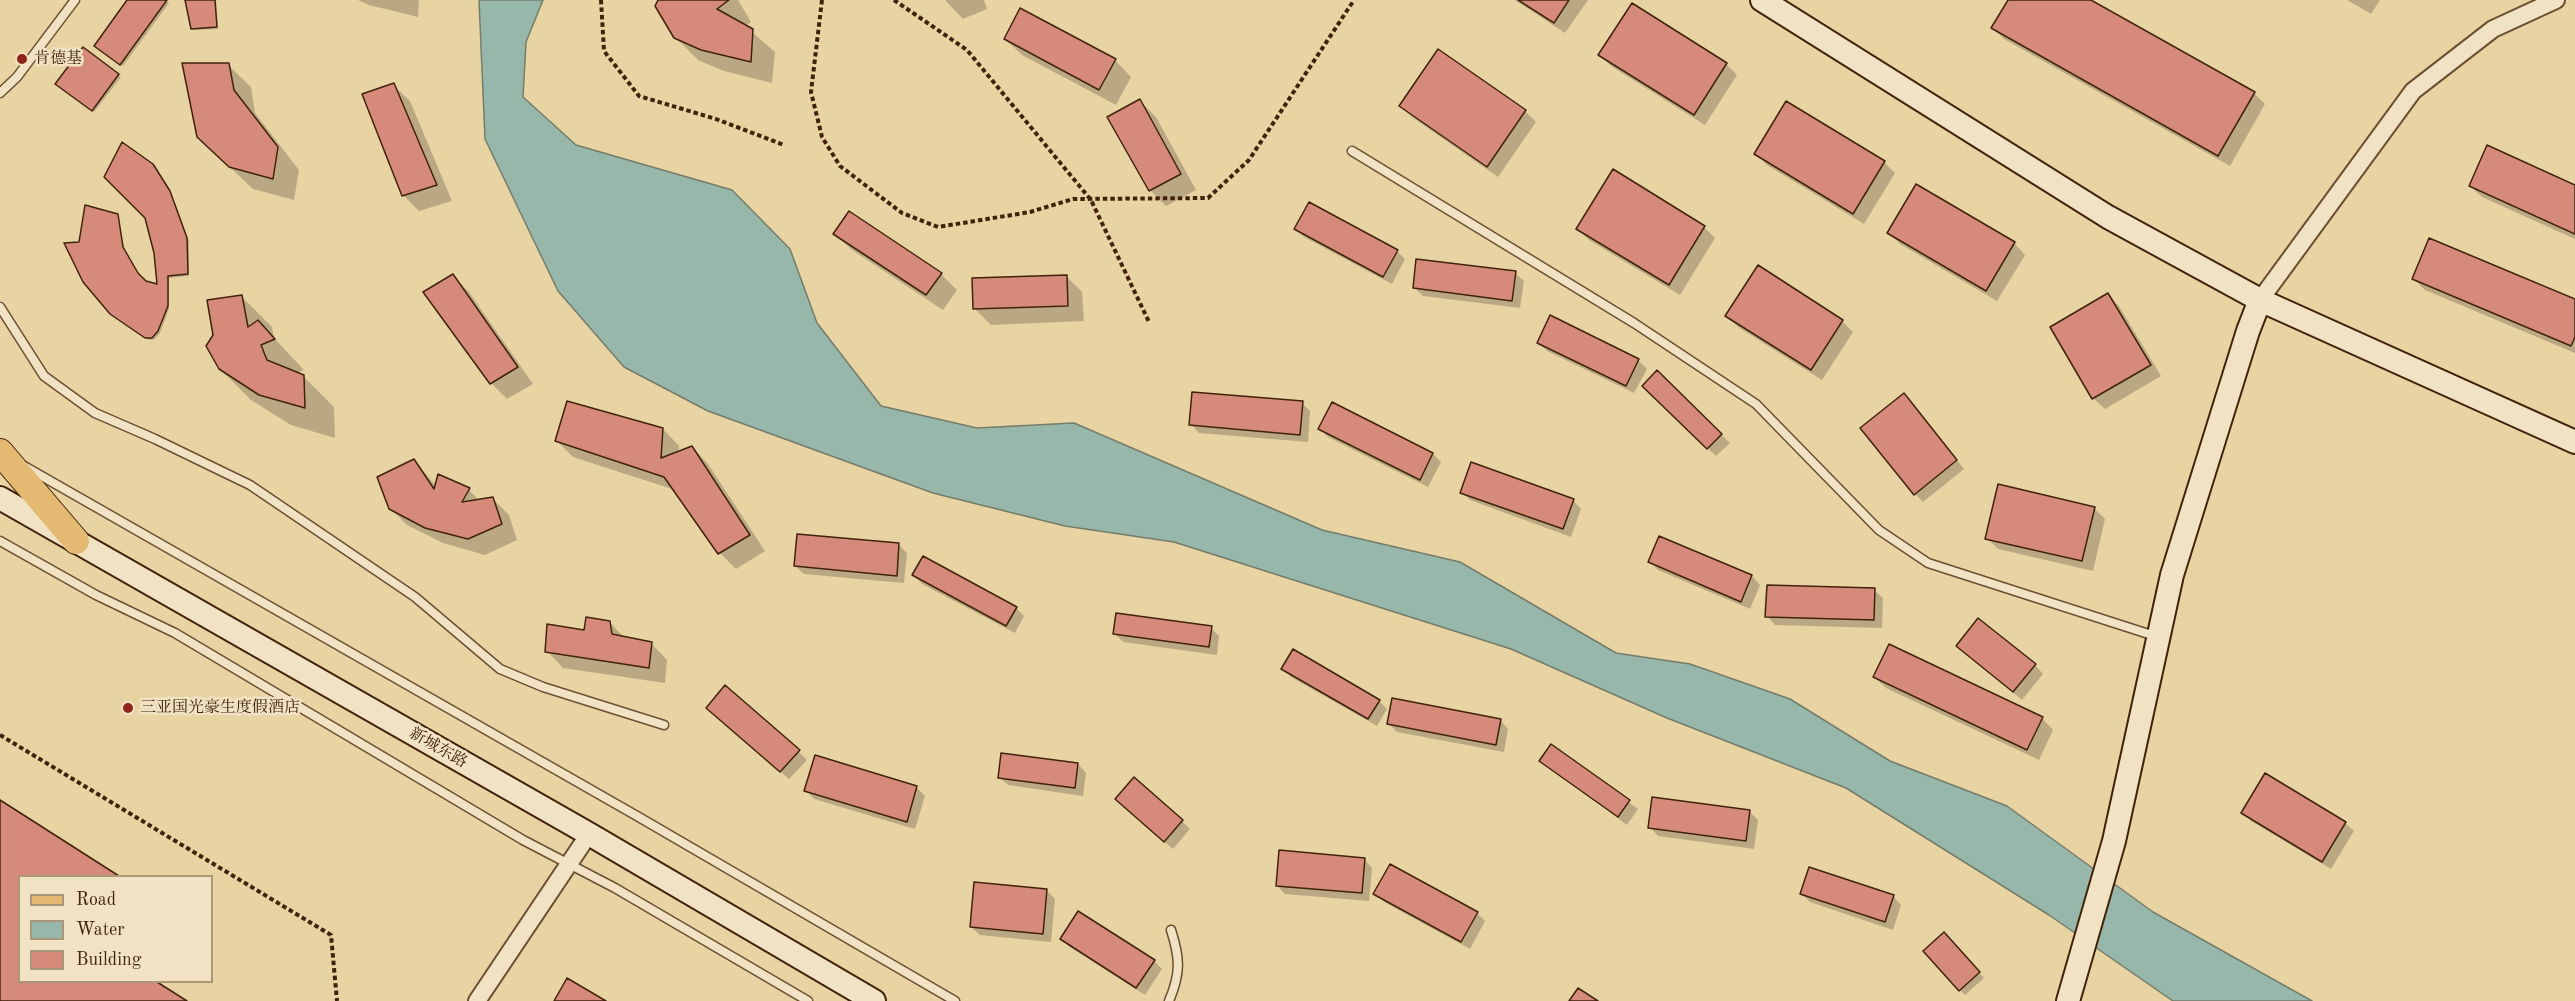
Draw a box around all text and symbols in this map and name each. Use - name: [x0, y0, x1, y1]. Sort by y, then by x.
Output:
- place label: 肯德基: [34, 49, 82, 69]
- marker: 肯德基: [15, 52, 29, 66]
- place label: 三亚国光豪生度假酒店: [140, 698, 300, 718]
- marker: 三亚国光豪生度假酒店: [121, 701, 135, 715]
- street label: 新城东路: [405, 724, 471, 772]
- legend: [18, 875, 213, 983]
- text: Road: [76, 891, 116, 909]
- text: Water: [76, 921, 125, 939]
- text: Building: [76, 951, 141, 969]

